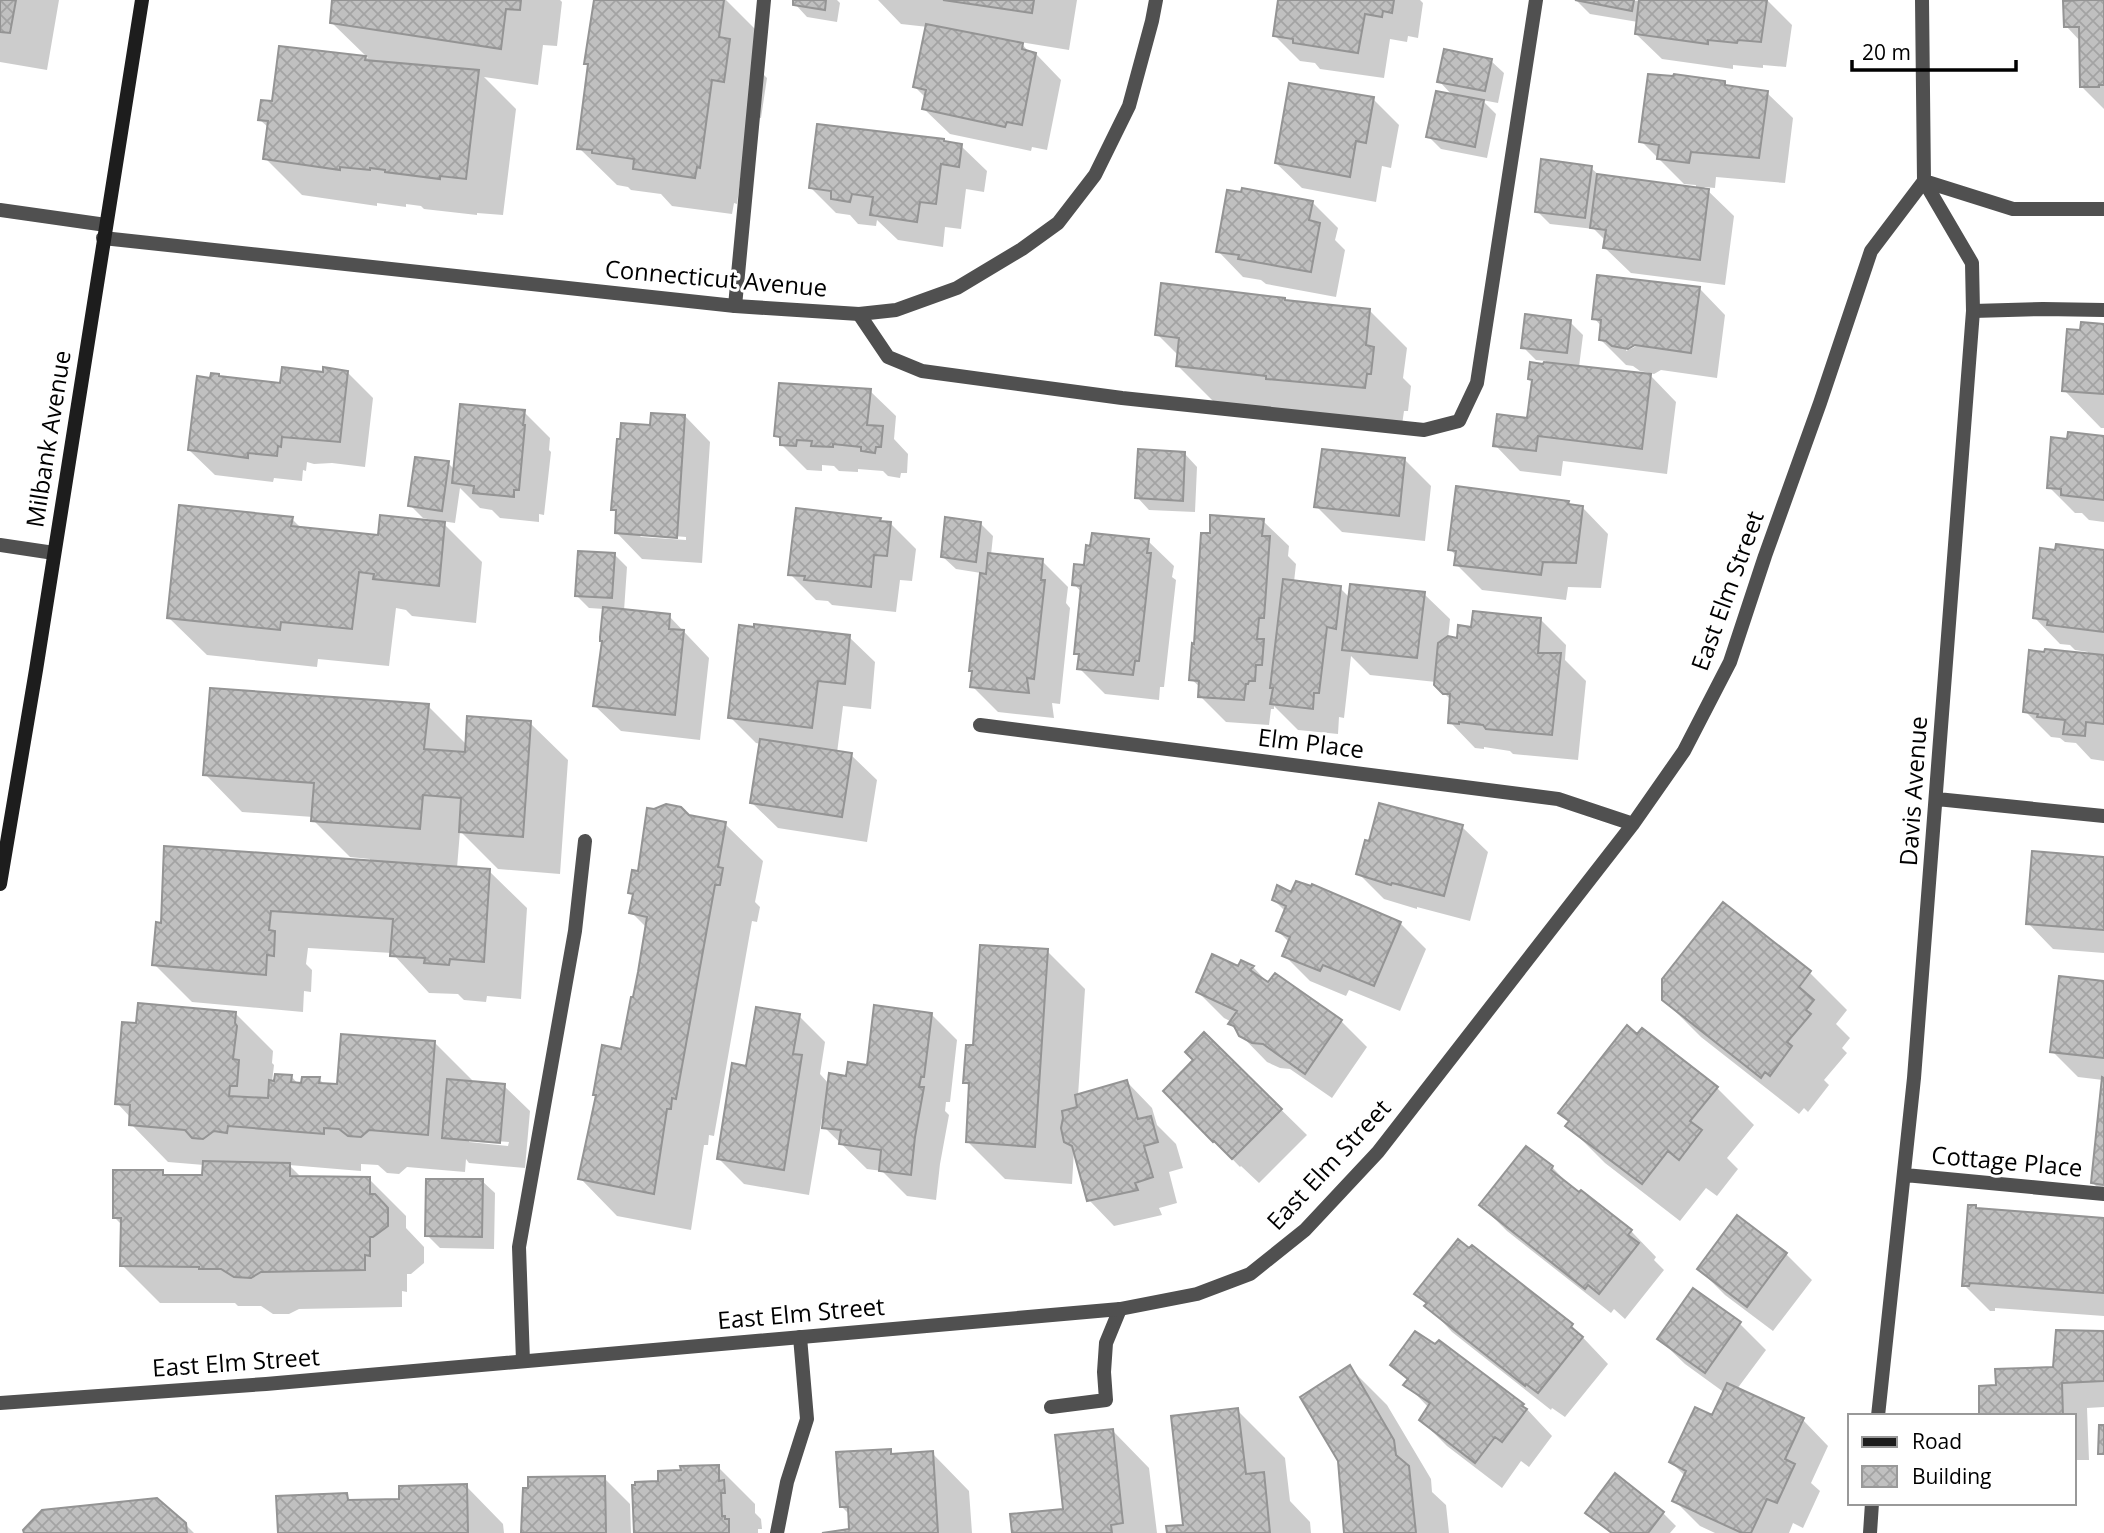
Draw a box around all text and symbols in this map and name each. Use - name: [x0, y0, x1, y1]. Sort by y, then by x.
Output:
- scale bar: [1852, 28, 2016, 72]
- text: 20 m: [1862, 38, 1911, 66]
- street label: Connecticut Avenue: [604, 251, 829, 304]
- street label: Milbank Avenue: [17, 348, 78, 530]
- street label: East Elm Street: [1682, 506, 1771, 675]
- street label: Davis Avenue: [1891, 715, 1934, 867]
- street label: Elm Place: [1256, 720, 1366, 765]
- street label: East Elm Street: [1259, 1091, 1397, 1237]
- street label: Cottage Place: [1930, 1137, 2084, 1184]
- street label: East Elm Street: [716, 1289, 886, 1336]
- street label: East Elm Street: [151, 1339, 321, 1384]
- legend: [1848, 1414, 2076, 1505]
- text: Road: [1912, 1427, 1962, 1455]
- text: Building: [1912, 1462, 1991, 1490]

